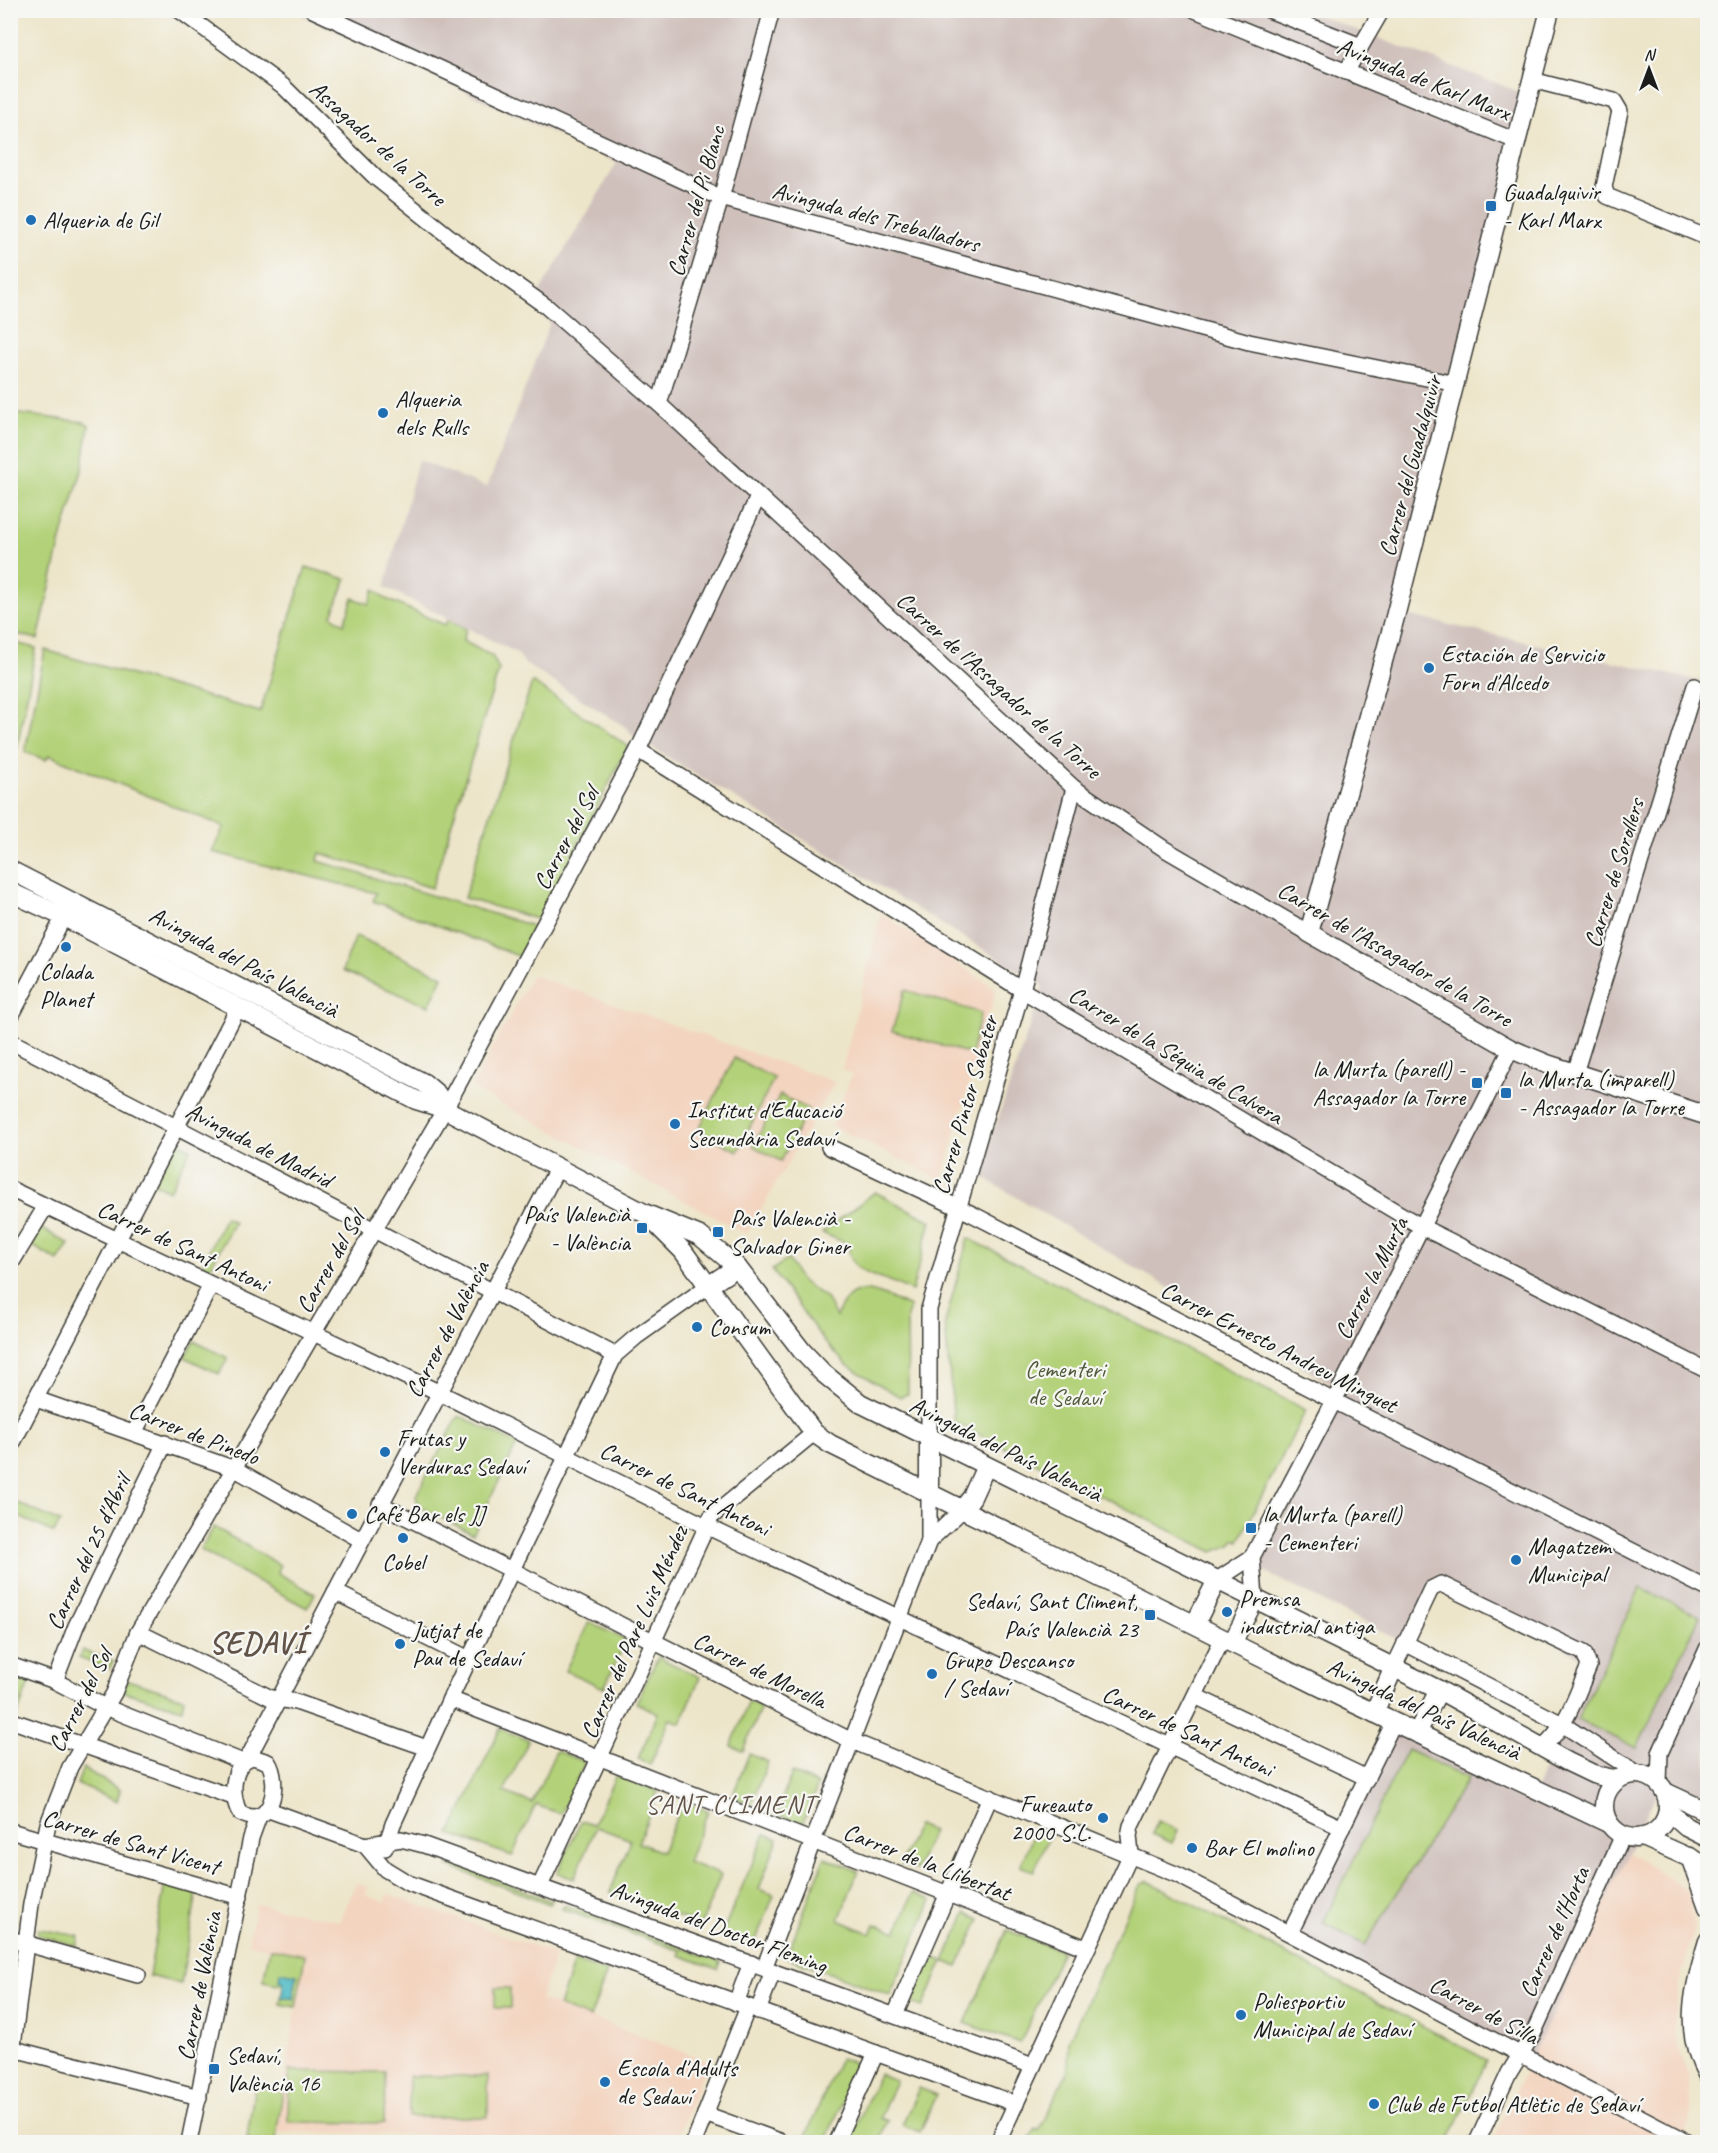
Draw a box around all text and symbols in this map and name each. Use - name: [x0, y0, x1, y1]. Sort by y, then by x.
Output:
- street label: Avinguda de Karl Marx: [1333, 31, 1517, 128]
- north arrow: [1619, 39, 1679, 99]
- text: N: [1644, 45, 1657, 65]
- street label: Assagador de la Torre: [303, 74, 454, 214]
- street label: Carrer del Pi Blanc: [660, 121, 732, 280]
- street label: Avinguda dels Treballadors: [769, 175, 985, 260]
- place label: Guadalquivir - Karl Marx: [1503, 177, 1602, 235]
- marker: Guadalquivir - Karl Marx: [1484, 199, 1498, 213]
- place label: Alqueria de Gil: [43, 205, 161, 235]
- marker: Alqueria de Gil: [24, 213, 38, 227]
- street label: Carrer del Guadalquivir: [1372, 370, 1449, 559]
- place label: Alqueria dels Rulls: [395, 384, 470, 442]
- marker: Alqueria dels Rulls: [376, 406, 390, 420]
- street label: Carrer de l'Assagador de la Torre: [890, 585, 1109, 786]
- place label: Estación de Servicio Forn d'Alcedo: [1441, 639, 1606, 697]
- marker: Estación de Servicio Forn d'Alcedo: [1422, 661, 1436, 675]
- street label: Carrer del Sol: [526, 778, 607, 895]
- street label: Carrer de Sorollers: [1577, 793, 1651, 951]
- street label: Carrer de l'Assagador de la Torre: [1273, 875, 1519, 1034]
- street label: Avinguda del País Valencià: [144, 899, 345, 1025]
- marker: Colada Planet: [59, 940, 73, 954]
- place label: Colada Planet: [40, 956, 95, 1014]
- street label: Carrer de la Séquia de Calvera: [1063, 979, 1290, 1132]
- street label: Carrer Pintor Sabater: [925, 1010, 1006, 1198]
- place label: la Murta (parell) - Assagador la Torre: [1313, 1054, 1467, 1112]
- place label: la Murta (imparell) - Assagador la Torre: [1518, 1064, 1686, 1122]
- marker: la Murta (parell) - Assagador la Torre: [1470, 1076, 1484, 1090]
- marker: la Murta (imparell) - Assagador la Torre: [1499, 1086, 1513, 1100]
- street label: Avinguda de Madrid: [181, 1095, 340, 1196]
- place label: Institut d'Educació Secundària Sedaví: [687, 1095, 845, 1153]
- marker: Institut d'Educació Secundària Sedaví: [668, 1117, 682, 1131]
- street label: Carrer de Sant Antoni: [93, 1193, 276, 1300]
- place label: País Valencià - València: [524, 1199, 632, 1257]
- street label: Carrer del Sol: [289, 1202, 373, 1318]
- place label: País Valencià - Salvador Giner: [730, 1203, 852, 1261]
- street label: Carrer la Murta: [1327, 1211, 1415, 1344]
- marker: País Valencià - València: [635, 1221, 649, 1235]
- marker: País Valencià - Salvador Giner: [711, 1225, 725, 1239]
- street label: Carrer de València: [398, 1254, 496, 1403]
- street label: Carrer Ernesto Andreu Minguet: [1156, 1274, 1404, 1421]
- place label: Consum: [709, 1312, 771, 1342]
- marker: Consum: [690, 1320, 704, 1334]
- park label: Cementeri de Sedaví: [1025, 1354, 1108, 1412]
- street label: Avinguda del País Valencià: [905, 1389, 1108, 1509]
- street label: Carrer de Pinedo: [125, 1394, 265, 1472]
- place label: Frutas y Verduras Sedaví: [397, 1423, 530, 1481]
- street label: Carrer de Sant Antoni: [595, 1435, 777, 1544]
- marker: Frutas y Verduras Sedaví: [378, 1445, 392, 1459]
- street label: Carrer del 25 d'Abril: [39, 1466, 139, 1634]
- place label: Café Bar els JJ: [364, 1499, 488, 1529]
- place label: la Murta (parell) - Cementeri: [1263, 1499, 1403, 1557]
- marker: Café Bar els JJ: [345, 1507, 359, 1521]
- street label: Carrer del Pare Luis Méndez: [574, 1520, 695, 1743]
- marker: la Murta (parell) - Cementeri: [1244, 1521, 1258, 1535]
- marker: Cobel: [396, 1531, 410, 1545]
- place label: Magatzem Municipal: [1528, 1531, 1613, 1589]
- place label: Cobel: [382, 1547, 428, 1577]
- marker: Magatzem Municipal: [1509, 1553, 1523, 1567]
- place label: Premsa industrial antiga: [1239, 1583, 1376, 1641]
- place label: Sedaví, Sant Climent, País Valencià 23: [966, 1586, 1140, 1644]
- marker: Premsa industrial antiga: [1220, 1605, 1234, 1619]
- marker: Sedaví, Sant Climent, País Valencià 23: [1143, 1608, 1157, 1622]
- place label: Jutjat de Pau de Sedaví: [411, 1615, 525, 1673]
- district label: SEDAVÍ: [209, 1624, 312, 1662]
- street label: Carrer de Morella: [688, 1625, 833, 1716]
- marker: Jutjat de Pau de Sedaví: [393, 1637, 407, 1651]
- street label: Carrer del Sol: [41, 1640, 121, 1757]
- place label: Grupo Descanso / Sedaví: [944, 1645, 1075, 1703]
- street label: Avinguda del País Valencià: [1322, 1651, 1527, 1768]
- marker: Grupo Descanso / Sedaví: [925, 1667, 939, 1681]
- street label: Carrer de Sant Antoni: [1098, 1678, 1281, 1785]
- district label: SANT CLIMENT: [646, 1788, 820, 1821]
- place label: Fureauto 2000 S.L.: [1011, 1789, 1094, 1847]
- street label: Carrer de Sant Vicent: [39, 1802, 226, 1882]
- marker: Fureauto 2000 S.L.: [1096, 1811, 1110, 1825]
- street label: Carrer de la Llibertat: [839, 1816, 1017, 1908]
- place label: Bar El molino: [1204, 1833, 1315, 1863]
- marker: Bar El molino: [1185, 1841, 1199, 1855]
- street label: Carrer de l'Horta: [1512, 1861, 1597, 2002]
- street label: Avinguda del Doctor Fleming: [607, 1874, 833, 1981]
- street label: Carrer de València: [170, 1908, 228, 2063]
- street label: Carrer de Silla: [1425, 1969, 1545, 2052]
- place label: Poliesportiu Municipal de Sedaví: [1253, 1986, 1415, 2044]
- marker: Poliesportiu Municipal de Sedaví: [1234, 2008, 1248, 2022]
- place label: Sedaví, València 16: [226, 2040, 321, 2098]
- place label: Escola d'Adults de Sedaví: [617, 2053, 740, 2111]
- marker: Sedaví, València 16: [207, 2062, 221, 2076]
- marker: Escola d'Adults de Sedaví: [598, 2075, 612, 2089]
- place label: Club de Futbol Atlètic de Sedaví: [1386, 2089, 1644, 2119]
- marker: Club de Futbol Atlètic de Sedaví: [1367, 2097, 1381, 2111]

